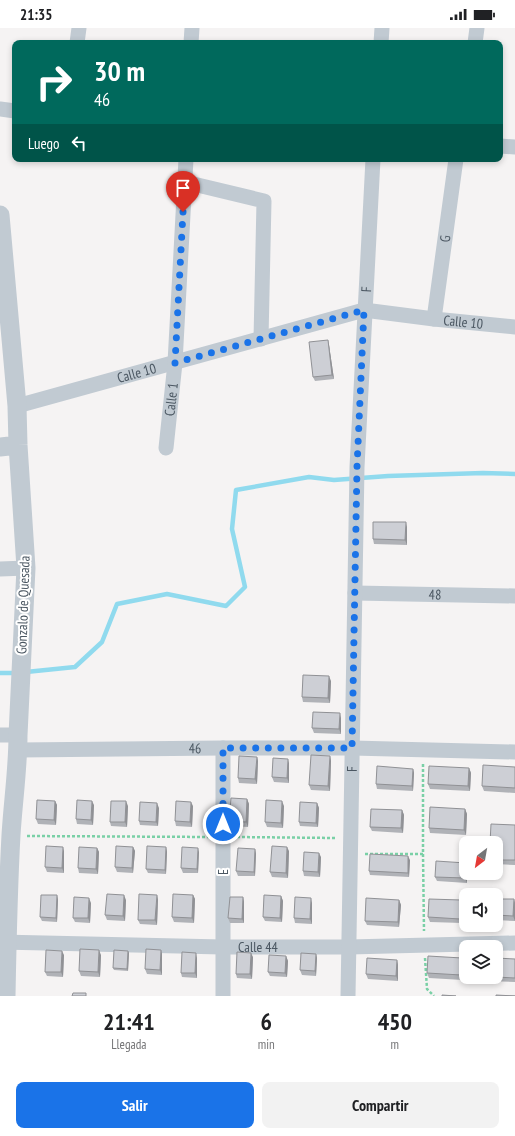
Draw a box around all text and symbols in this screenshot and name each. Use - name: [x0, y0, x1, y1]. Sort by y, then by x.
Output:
- text: 21:35: [20, 5, 52, 24]
- text: 30 m: [94, 52, 145, 89]
- icon: right: [28, 56, 80, 108]
- text: 46: [94, 88, 110, 111]
- icon: left: [68, 132, 90, 154]
- text: Luego: [28, 134, 60, 153]
- pin: [166, 171, 200, 212]
- icon: arrive: [172, 177, 194, 199]
- street label: G: [436, 234, 454, 243]
- street label: F: [357, 286, 375, 293]
- street label: Calle 10: [443, 311, 484, 333]
- street label: Calle 10: [115, 359, 158, 387]
- street label: Calle 1: [160, 382, 182, 417]
- street label: Gonzalo de Quesada: [12, 556, 34, 654]
- street label: 48: [429, 585, 441, 604]
- street label: 46: [189, 739, 201, 757]
- street label: F: [343, 766, 361, 772]
- position arrow: [202, 803, 244, 845]
- north arrow: [459, 836, 503, 880]
- map controls: [459, 836, 503, 984]
- street label: E: [214, 869, 232, 875]
- button: sound: [459, 888, 503, 932]
- street label: Calle 44: [238, 938, 279, 956]
- button: layers: [459, 940, 503, 984]
- text: 21:41: [103, 1006, 155, 1037]
- text: 6: [260, 1006, 272, 1037]
- text: 450: [378, 1006, 412, 1037]
- text: Llegada: [111, 1036, 147, 1053]
- text: min: [258, 1036, 275, 1053]
- text: m: [391, 1036, 399, 1053]
- button: Salir: [16, 1082, 254, 1128]
- button: Compartir: [262, 1082, 499, 1128]

